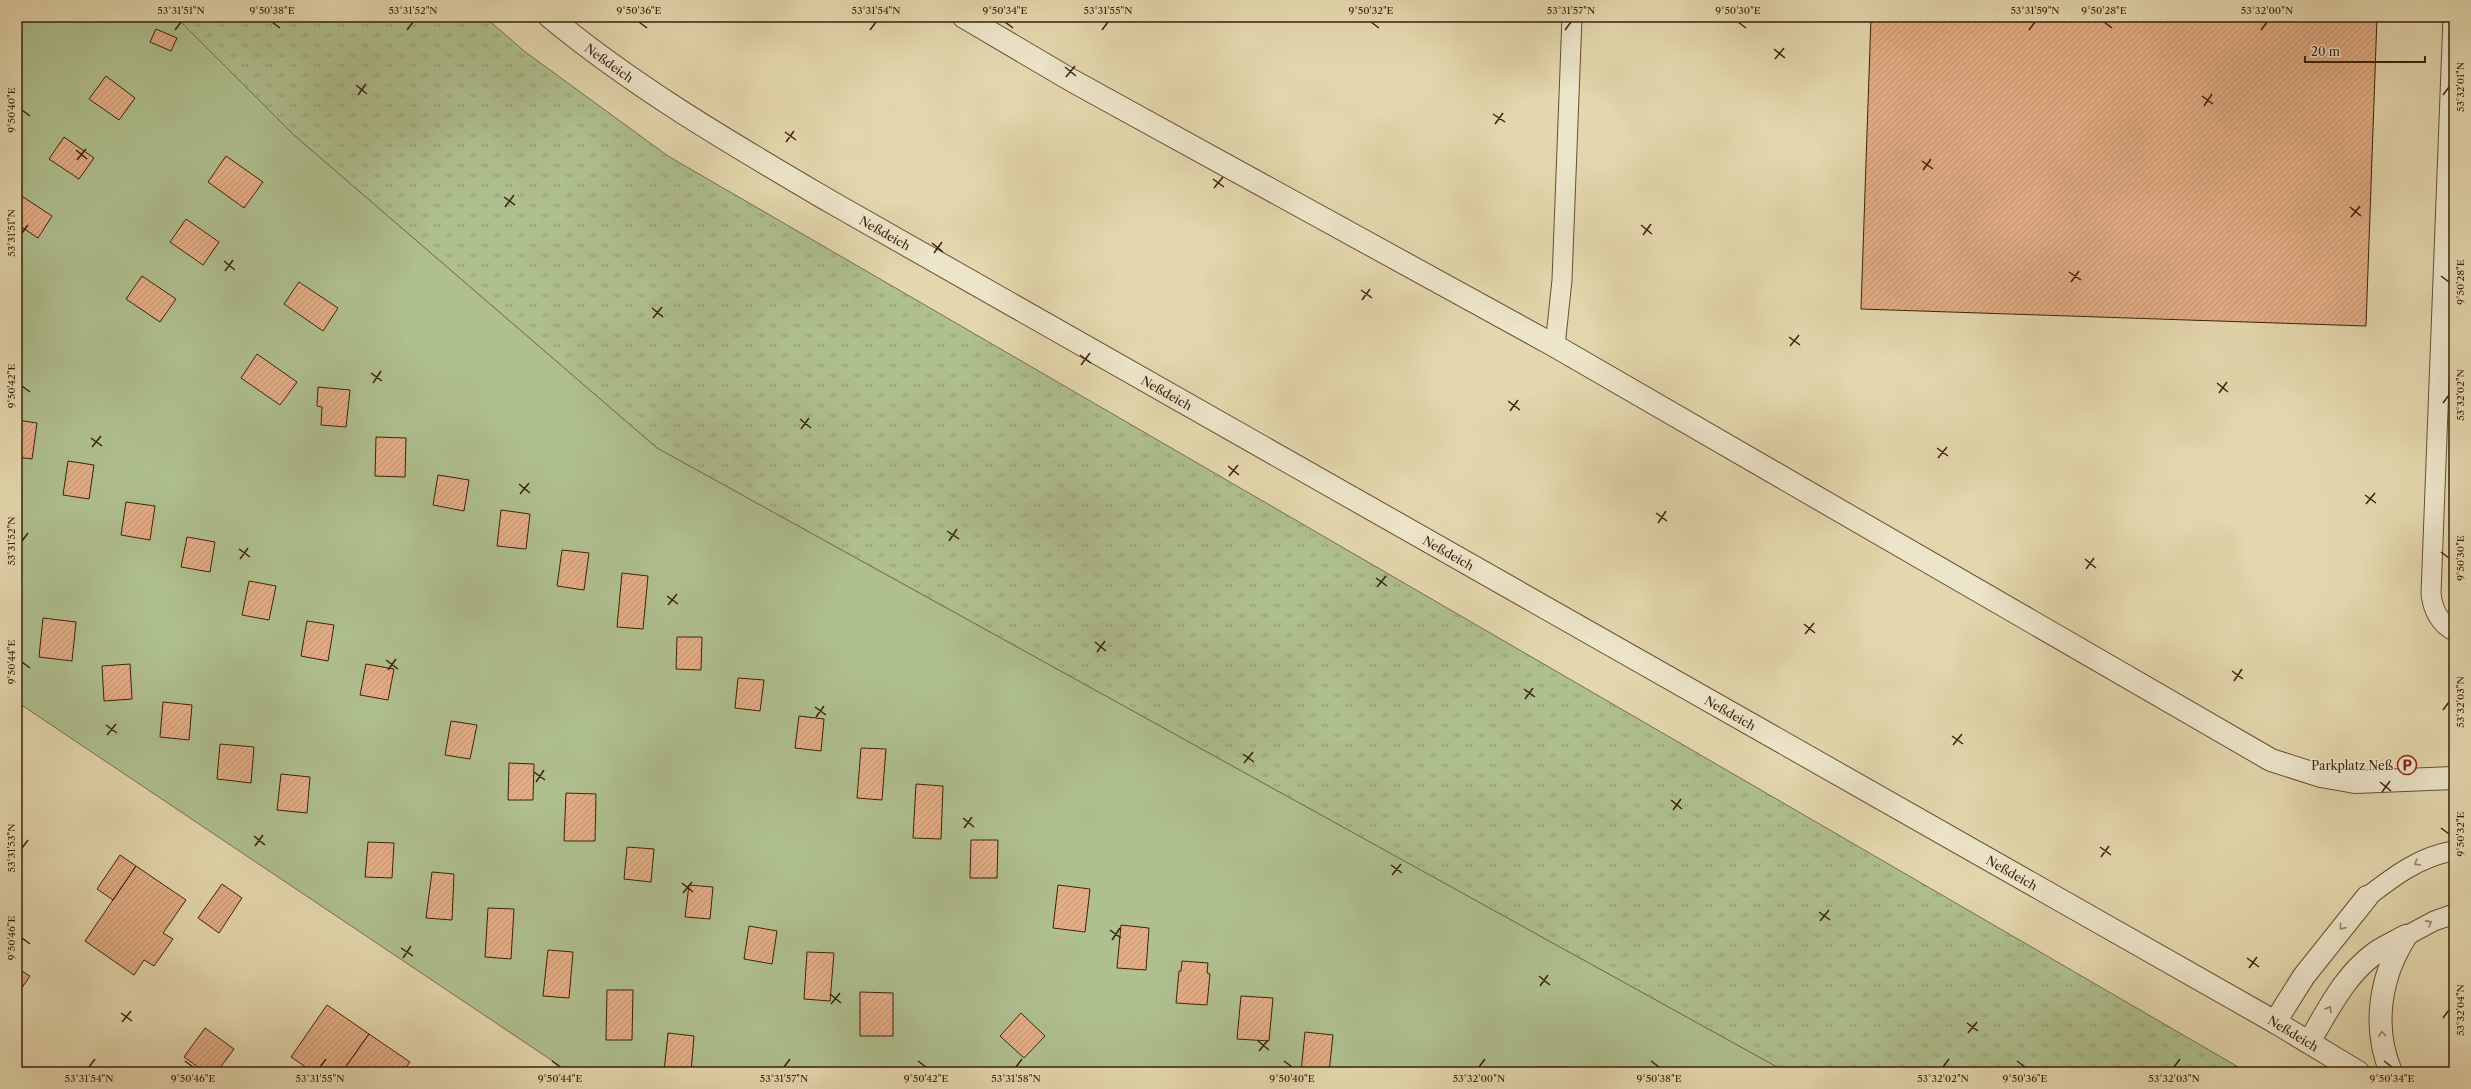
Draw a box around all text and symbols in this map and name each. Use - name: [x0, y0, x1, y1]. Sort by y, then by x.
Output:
- text: 53°31'51"N: [157, 4, 205, 17]
- text: 9°50'38"E: [249, 4, 295, 17]
- text: 53°31'52"N: [388, 4, 438, 17]
- text: 9°50'36"E: [617, 4, 662, 17]
- text: 53°31'54"N: [851, 4, 901, 17]
- text: 9°50'34"E: [983, 4, 1028, 17]
- text: 53°31'55"N: [1084, 4, 1132, 17]
- text: 9°50'32"E: [1349, 4, 1394, 17]
- text: 53°31'57"N: [1547, 4, 1595, 17]
- text: 9°50'30"E: [1715, 4, 1761, 17]
- text: 53°31'59"N: [2010, 4, 2060, 17]
- text: 9°50'28"E: [2081, 4, 2127, 17]
- text: 53°32'00"N: [2241, 4, 2293, 17]
- scale bar: [2305, 38, 2425, 64]
- street label: Neßdeich: [582, 40, 637, 85]
- text: 20 m: [2311, 44, 2340, 59]
- text: 53°32'01"N: [2454, 62, 2467, 112]
- text: 9°50'40"E: [5, 87, 18, 133]
- text: 53°31'51"N: [5, 209, 18, 257]
- street label: Neßdeich: [857, 212, 914, 253]
- text: 9°50'28"E: [2454, 259, 2467, 305]
- text: 9°50'42"E: [5, 364, 18, 408]
- text: 53°32'02"N: [2454, 369, 2467, 421]
- street label: Neßdeich: [1139, 372, 1195, 413]
- text: 53°31'52"N: [5, 516, 18, 566]
- street label: Neßdeich: [1420, 532, 1477, 573]
- text: 9°50'30"E: [2454, 535, 2467, 581]
- text: 9°50'44"E: [5, 640, 18, 684]
- text: 53°32'03"N: [2454, 676, 2467, 728]
- street label: Neßdeich: [1702, 692, 1759, 733]
- parking icon: Parkplatz Neß: [2396, 754, 2418, 776]
- place label: Parkplatz Neß: [2311, 758, 2394, 773]
- text: 9°50'32"E: [2454, 811, 2467, 856]
- text: 53°31'53"N: [5, 824, 18, 872]
- street label: Neßdeich: [1984, 852, 2041, 893]
- one-way arrow: [2414, 858, 2421, 865]
- text: 9°50'46"E: [5, 916, 18, 960]
- one-way arrow: [2425, 921, 2432, 928]
- one-way arrow: [2339, 923, 2346, 930]
- text: 53°32'04"N: [2454, 984, 2467, 1036]
- one-way arrow: [2324, 1006, 2331, 1013]
- street label: Neßdeich: [2266, 1012, 2322, 1054]
- one-way arrow: [2378, 1031, 2387, 1037]
- text: 53°31'54"N: [64, 1072, 114, 1085]
- text: 9°50'46"E: [171, 1072, 215, 1085]
- text: 53°31'55"N: [296, 1072, 344, 1085]
- text: 9°50'44"E: [538, 1072, 582, 1085]
- text: 53°31'57"N: [760, 1072, 808, 1085]
- text: 9°50'42"E: [904, 1072, 948, 1085]
- text: 53°31'58"N: [991, 1072, 1041, 1085]
- text: 9°50'40"E: [1269, 1072, 1315, 1085]
- text: 53°32'00"N: [1453, 1072, 1505, 1085]
- text: 9°50'38"E: [1636, 1072, 1682, 1085]
- text: 53°32'02"N: [1917, 1072, 1969, 1085]
- text: 9°50'36"E: [2003, 1072, 2048, 1085]
- text: 53°32'03"N: [2148, 1072, 2200, 1085]
- text: 9°50'34"E: [2370, 1072, 2415, 1085]

